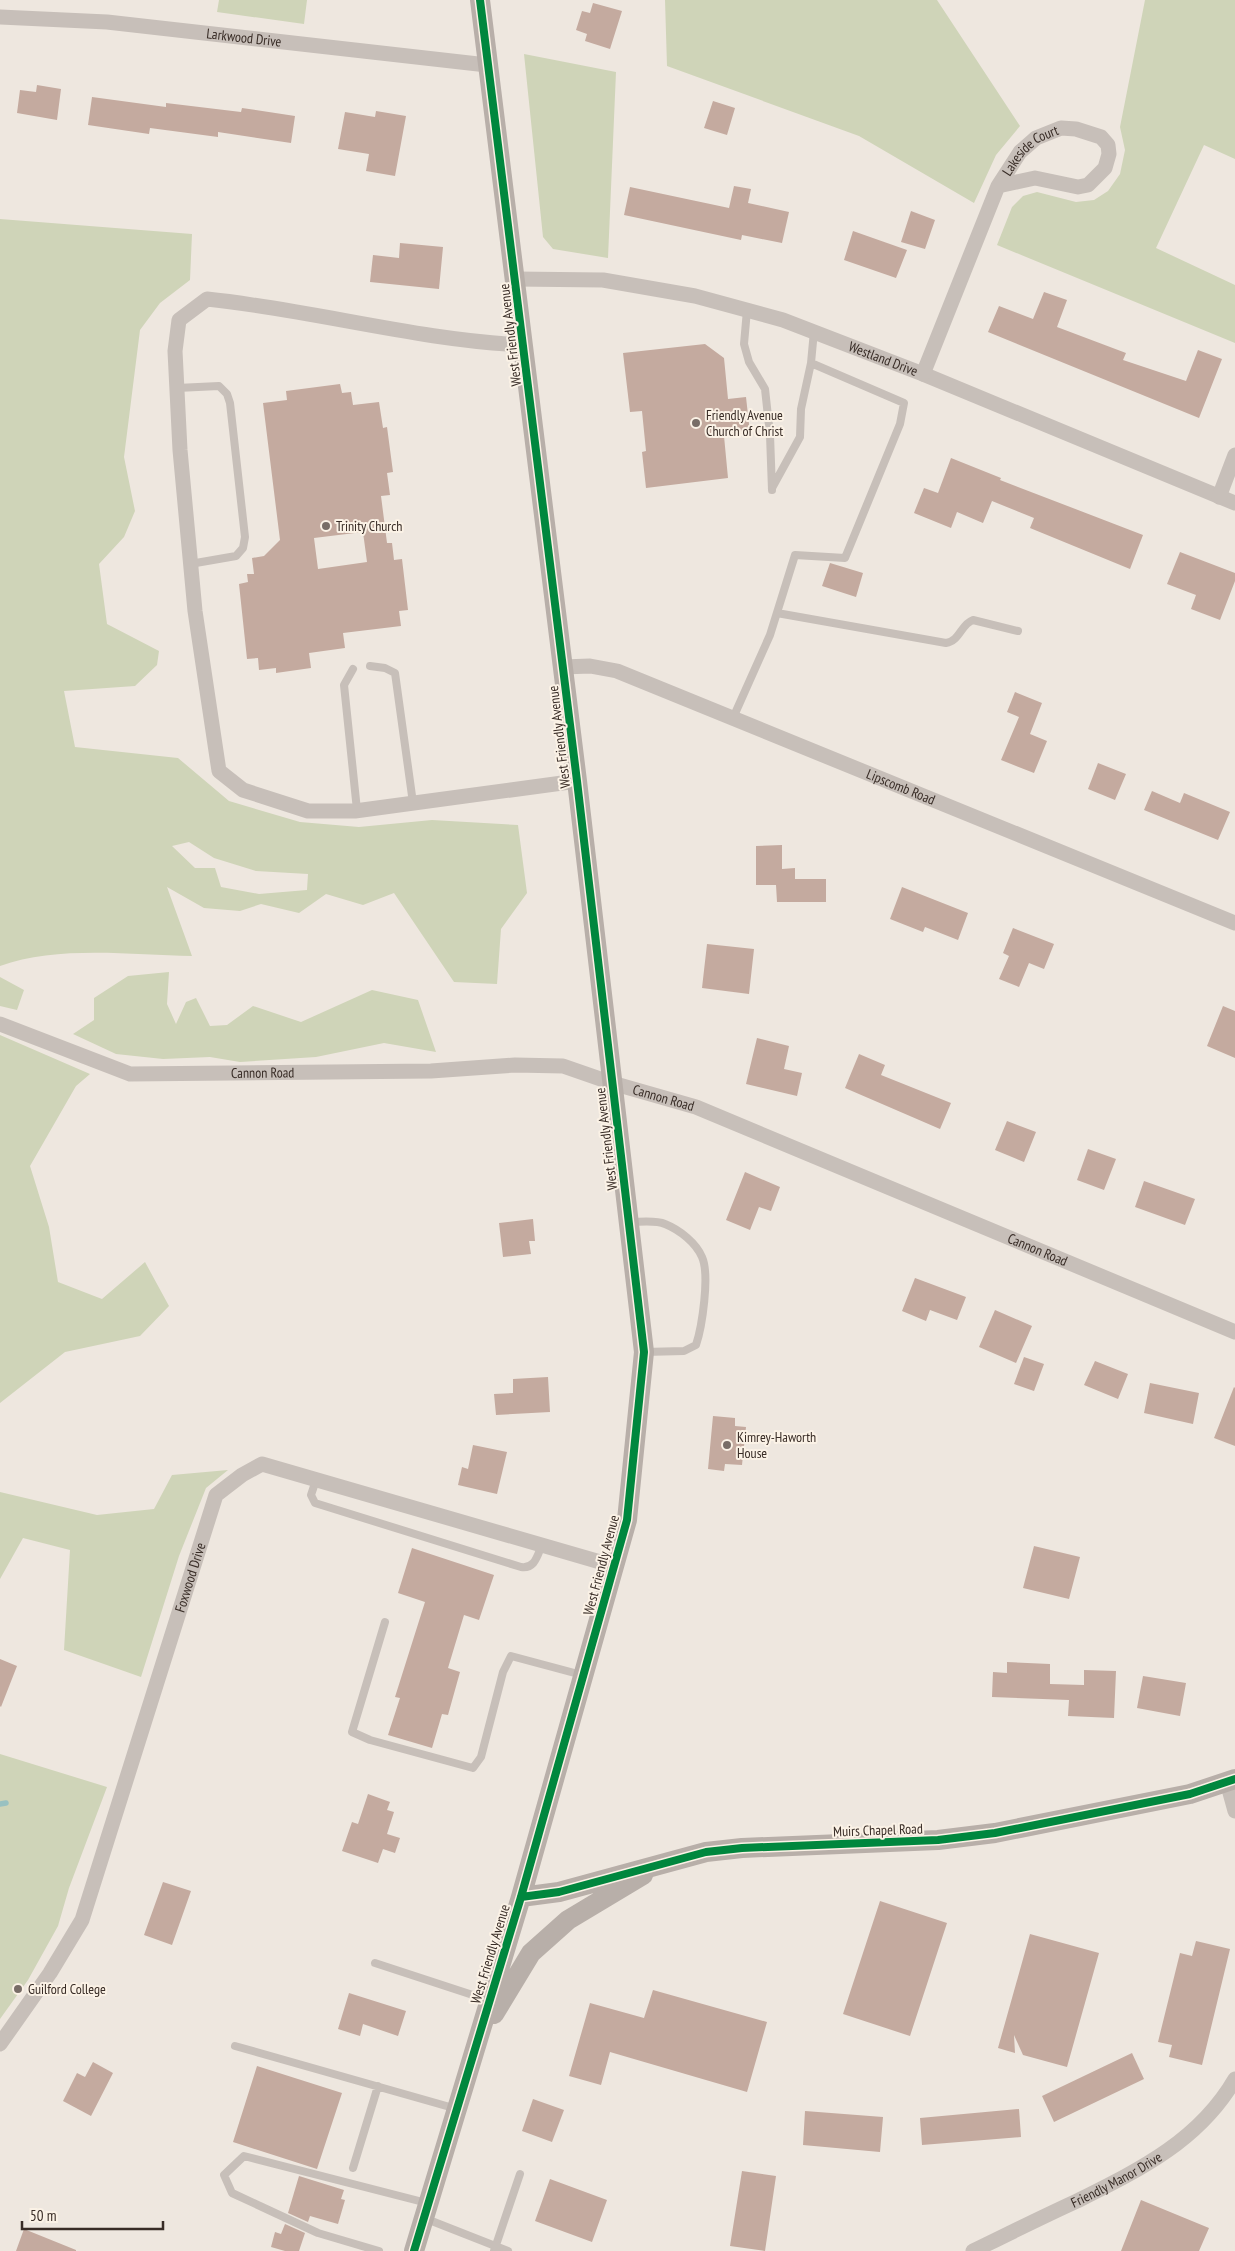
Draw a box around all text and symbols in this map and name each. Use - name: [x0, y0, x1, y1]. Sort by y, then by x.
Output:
- street label: Larkwood Drive: [206, 24, 283, 51]
- street label: Lakeside Court: [998, 121, 1061, 179]
- street label: West Friendly Avenue: [495, 283, 525, 387]
- street label: Westland Drive: [846, 337, 921, 380]
- place label: Friendly Avenue Church of Christ: [706, 406, 783, 440]
- marker: Friendly Avenue Church of Christ: [690, 417, 702, 429]
- place label: Trinity Church: [336, 517, 402, 535]
- marker: Trinity Church: [320, 520, 332, 532]
- street label: West Friendly Avenue: [544, 685, 574, 789]
- street label: Lipscomb Road: [864, 765, 938, 809]
- street label: Cannon Road: [231, 1063, 294, 1082]
- street label: Cannon Road: [631, 1080, 696, 1115]
- street label: West Friendly Avenue: [591, 1087, 621, 1191]
- street label: Cannon Road: [1005, 1229, 1070, 1270]
- place label: Kimrey-Haworth House: [737, 1428, 816, 1462]
- marker: Kimrey-Haworth House: [721, 1439, 733, 1451]
- street label: West Friendly Avenue: [579, 1513, 623, 1617]
- street label: Foxwood Drive: [171, 1540, 210, 1614]
- street label: Muirs Chapel Road: [833, 1819, 923, 1841]
- street label: West Friendly Avenue: [466, 1902, 514, 2006]
- place label: Guilford College: [28, 1980, 106, 1998]
- marker: Guilford College: [12, 1983, 24, 1995]
- street label: Friendly Manor Drive: [1068, 2148, 1165, 2212]
- scale bar: [22, 2198, 164, 2230]
- text: 50 m: [30, 2206, 56, 2225]

